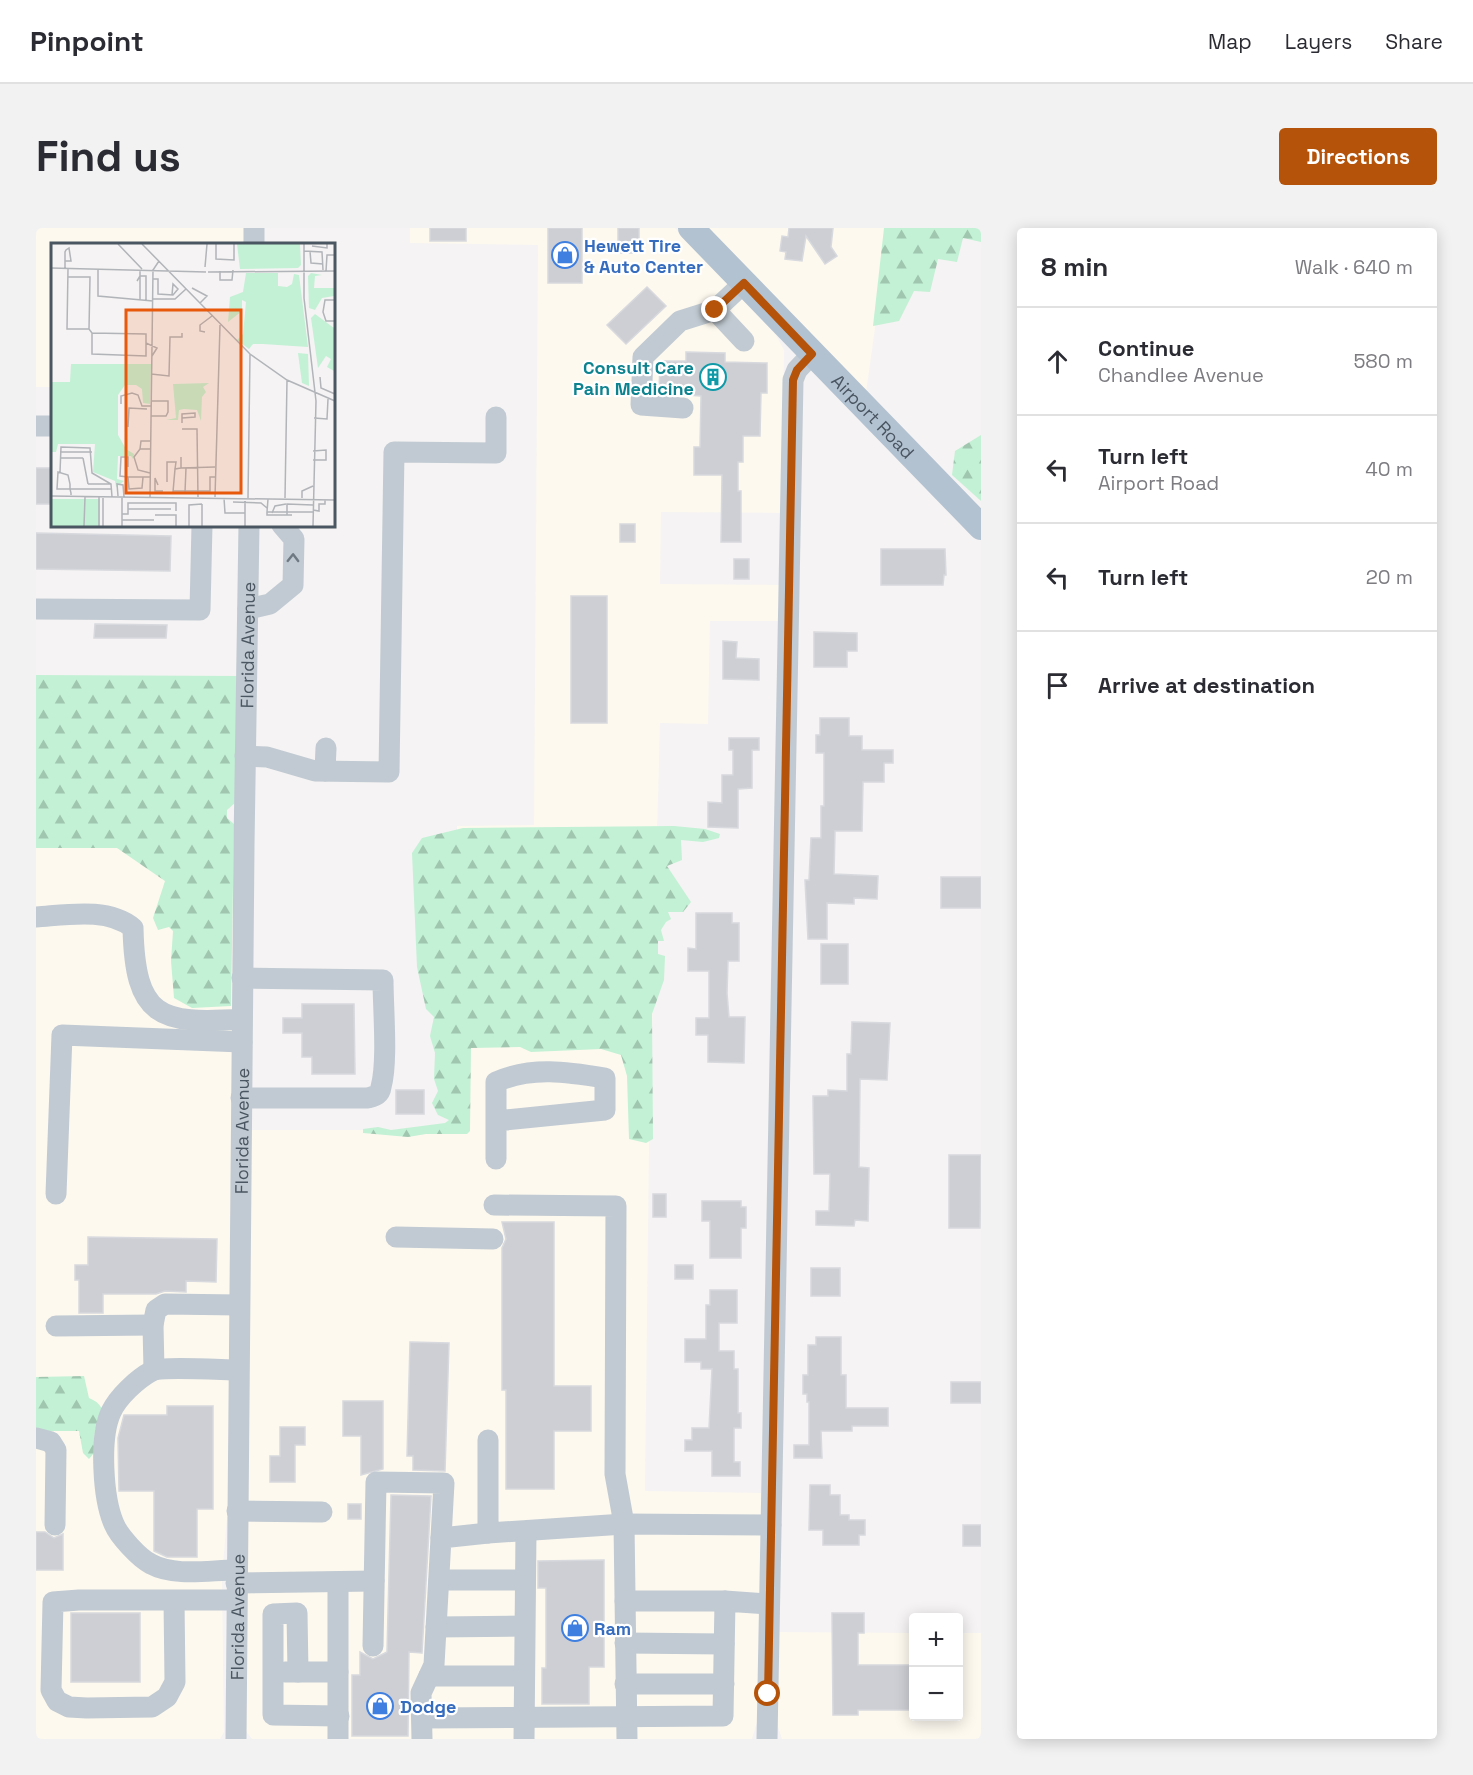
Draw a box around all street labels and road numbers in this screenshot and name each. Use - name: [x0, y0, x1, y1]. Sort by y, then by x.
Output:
- street label: Airport Road: [827, 369, 920, 463]
- street label: Florida Avenue: [235, 582, 260, 708]
- street label: Florida Avenue: [229, 1068, 254, 1194]
- street label: Florida Avenue: [225, 1554, 249, 1680]

